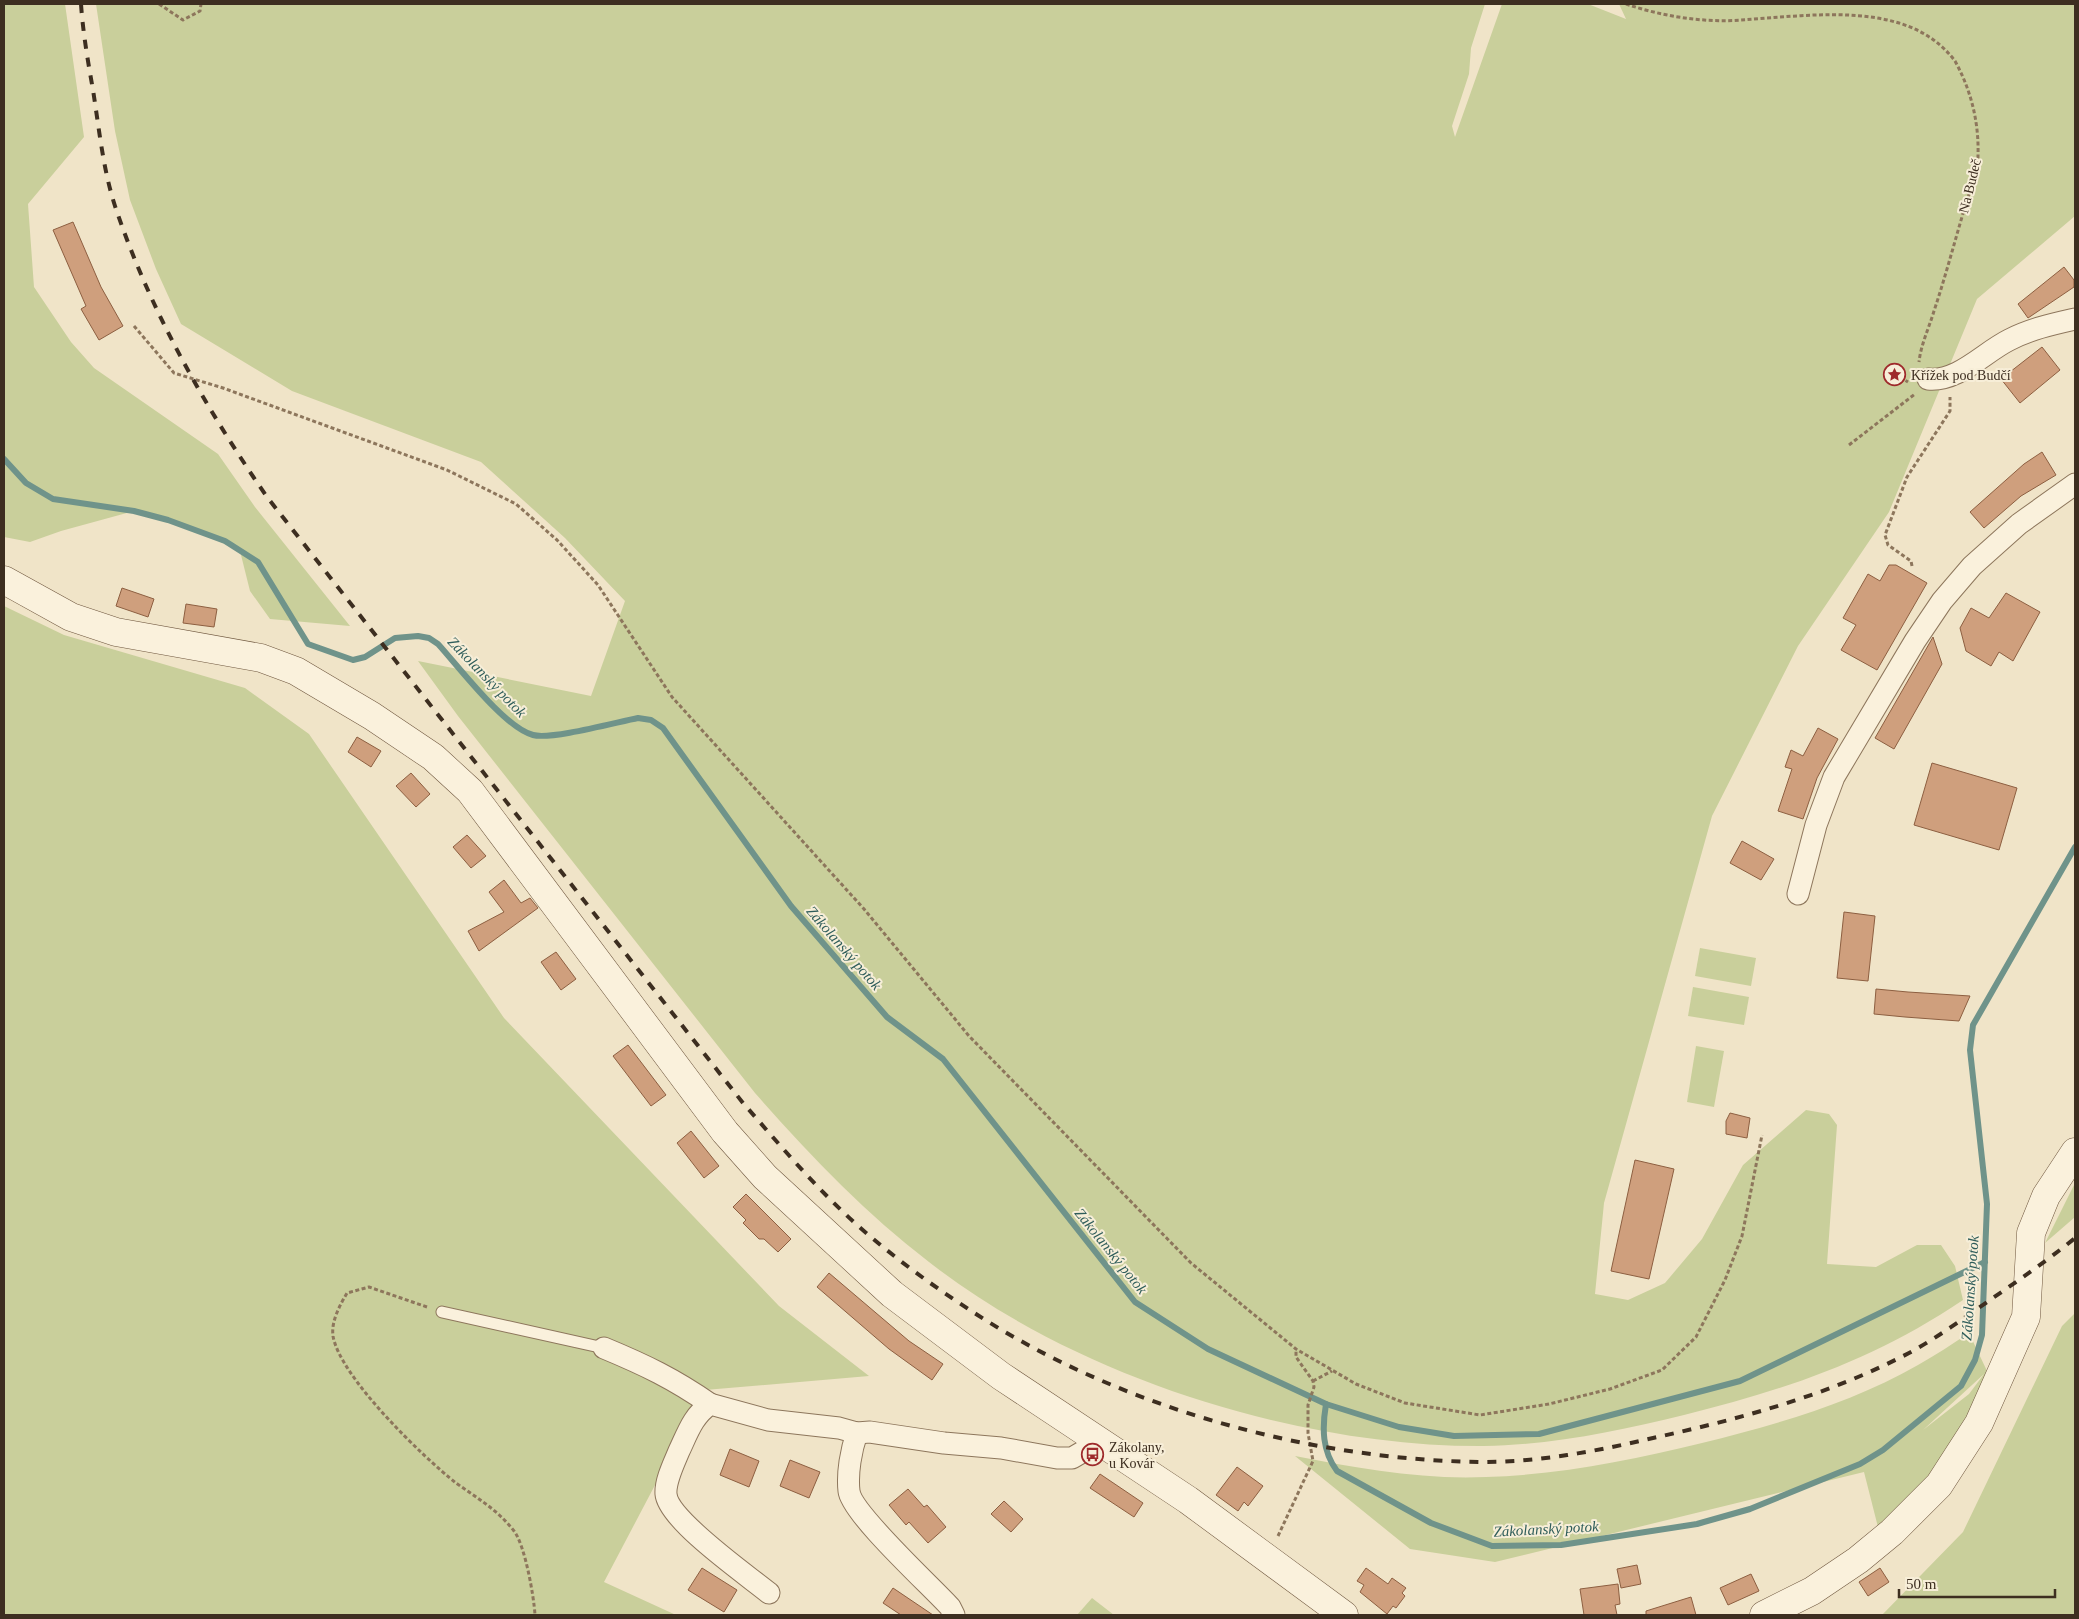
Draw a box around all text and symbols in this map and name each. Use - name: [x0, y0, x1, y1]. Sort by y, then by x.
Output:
- street label: Na Budeč: [1956, 157, 1984, 215]
- place icon: Křížek pod Budčí: [1883, 363, 1907, 387]
- place label: Křížek pod Budčí: [1911, 368, 2011, 383]
- water label: Zákolanský potok: [445, 634, 530, 721]
- water label: Zákolanský potok: [803, 903, 885, 993]
- water label: Zákolanský potok: [1072, 1205, 1151, 1297]
- water label: Zákolanský potok: [1958, 1235, 1982, 1341]
- place label: Zákolany, u Kovár: [1109, 1440, 1164, 1471]
- bus stop icon: Zákolany, u Kovár: [1081, 1443, 1105, 1467]
- water label: Zákolanský potok: [1493, 1518, 1599, 1540]
- scale bar: [1899, 1566, 2055, 1598]
- text: 50 m: [1906, 1576, 1937, 1592]

